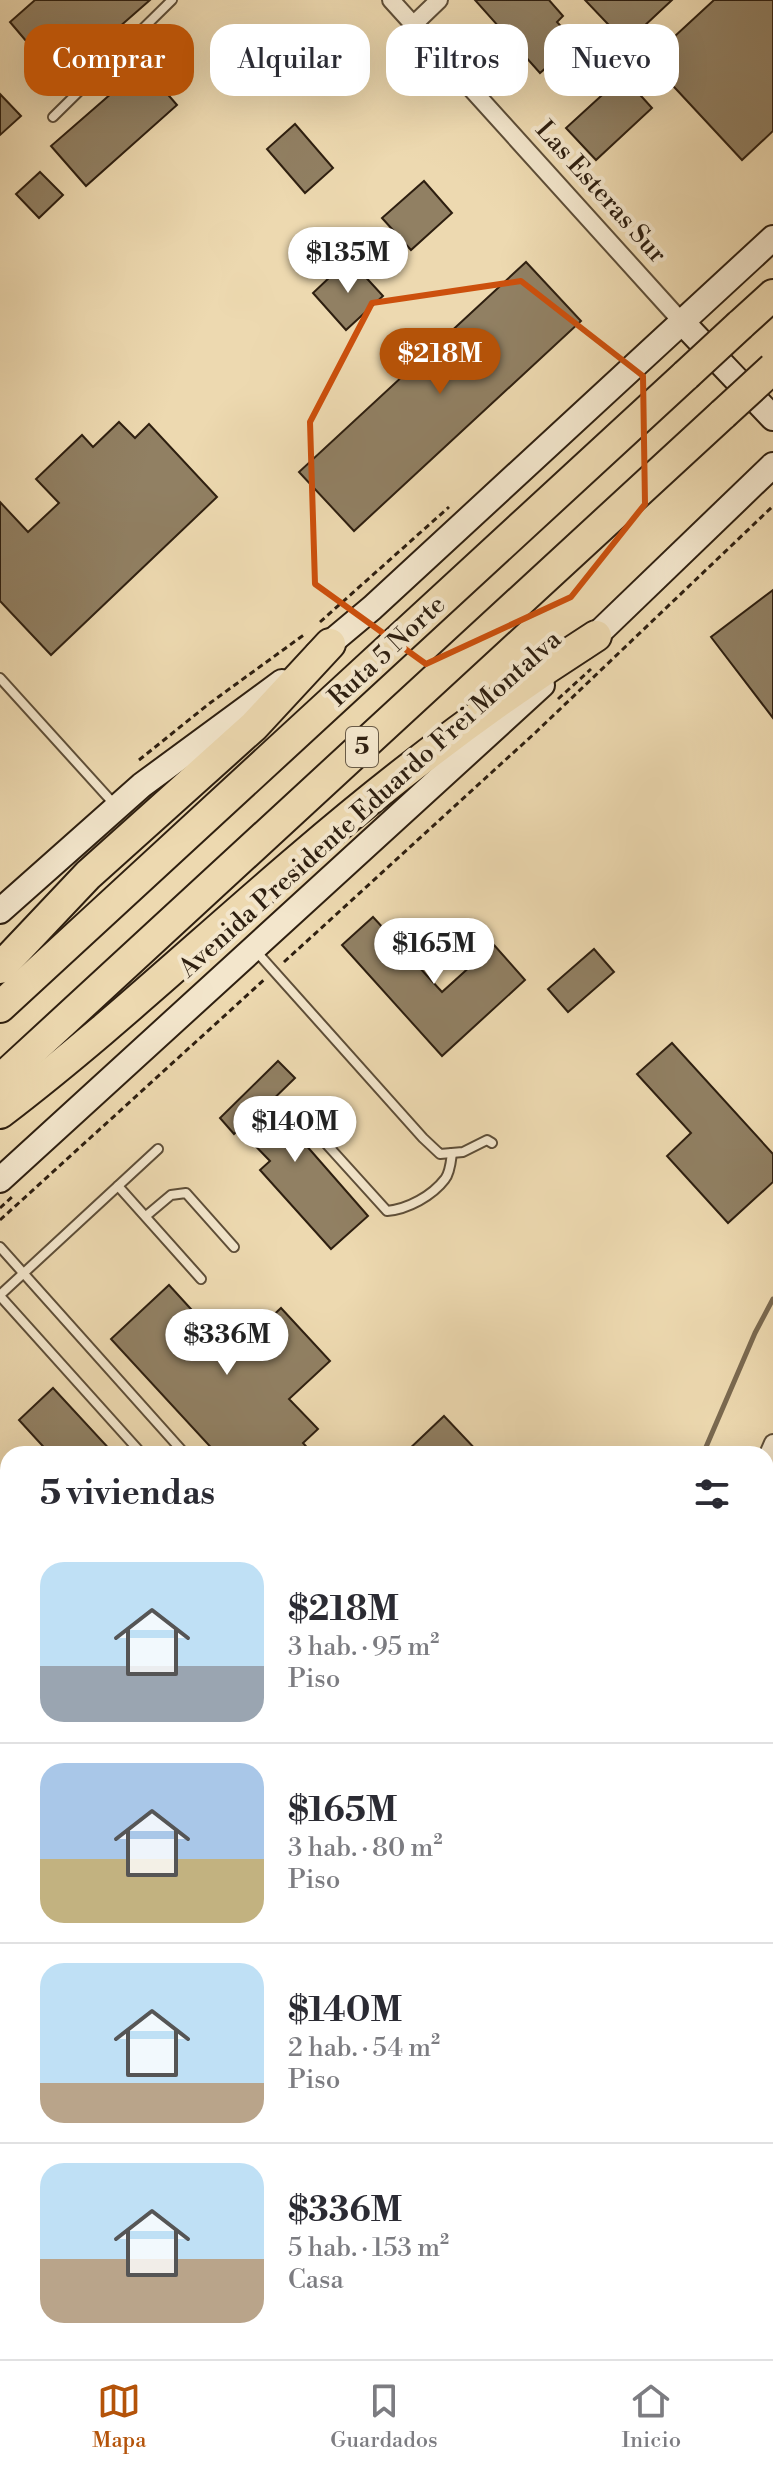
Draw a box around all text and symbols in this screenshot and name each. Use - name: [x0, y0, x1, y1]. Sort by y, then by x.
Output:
- chip: Comprar: [24, 24, 194, 96]
- chip: Alquilar: [210, 24, 370, 96]
- chip: Filtros: [386, 24, 528, 96]
- chip: Nuevo: [544, 24, 679, 96]
- street label: Las Esteras Sur: [529, 114, 673, 270]
- pin: $135M: [292, 227, 404, 295]
- text: $135M: [306, 237, 390, 269]
- pin: $218M: [384, 328, 496, 396]
- text: $218M: [398, 338, 482, 370]
- street label: Ruta 5 Norte: [322, 589, 452, 713]
- street label: Avenida Presidente Eduardo Frei Montalva: [171, 623, 568, 985]
- road number: 5: [346, 727, 378, 767]
- pin: $165M: [378, 918, 490, 986]
- text: $165M: [392, 928, 476, 960]
- pin: $140M: [239, 1096, 351, 1164]
- text: $140M: [251, 1106, 339, 1138]
- pin: $336M: [171, 1309, 283, 1377]
- text: $336M: [183, 1319, 271, 1351]
- icon: filters: [690, 1472, 734, 1516]
- text: 5 viviendas: [40, 1473, 215, 1515]
- text: $218M: [288, 1589, 399, 1631]
- icon: home: [104, 1594, 200, 1690]
- text: 3 hab. · 95 m²: [288, 1631, 439, 1663]
- text: Piso: [288, 1663, 340, 1695]
- text: $165M: [288, 1790, 397, 1832]
- icon: home: [104, 1795, 200, 1891]
- text: 3 hab. · 80 m²: [288, 1832, 443, 1864]
- text: Piso: [288, 1864, 340, 1896]
- text: $140M: [288, 1990, 402, 2032]
- icon: home: [104, 1995, 200, 2091]
- text: 2 hab. · 54 m²: [288, 2032, 440, 2064]
- text: Piso: [288, 2064, 340, 2096]
- text: $336M: [288, 2190, 402, 2232]
- icon: home: [104, 2195, 200, 2291]
- text: 5 hab. · 153 m²: [288, 2232, 449, 2264]
- text: Casa: [288, 2264, 344, 2296]
- tab: Mapa: [92, 2379, 146, 2454]
- tab: Guardados: [330, 2379, 438, 2454]
- tab: Inicio: [622, 2379, 681, 2454]

